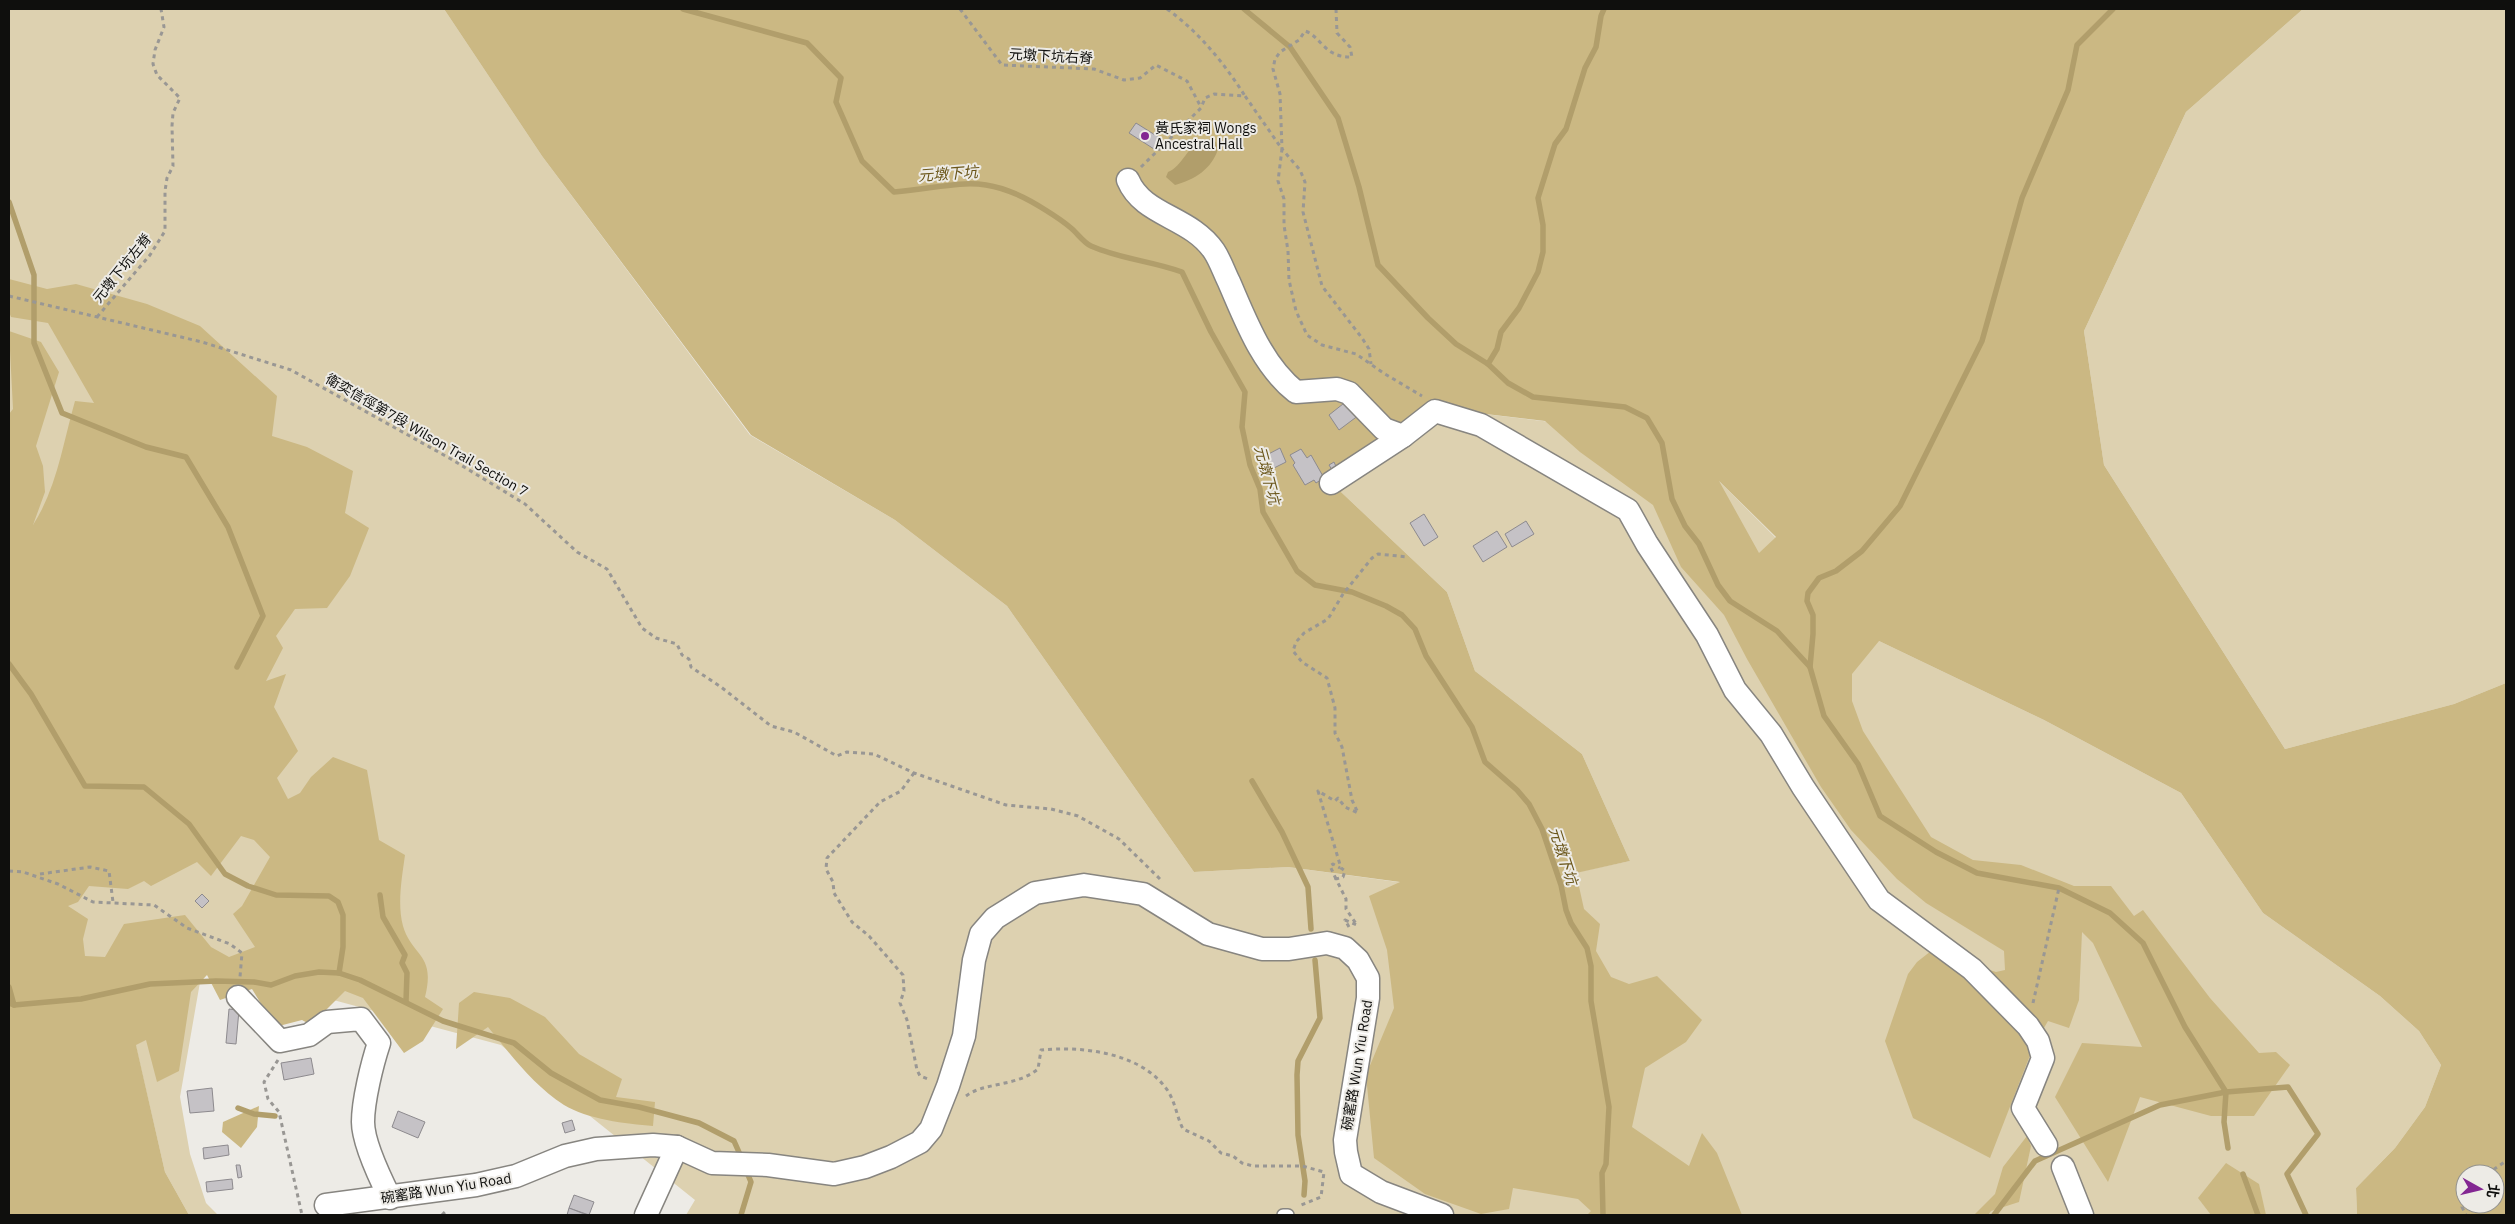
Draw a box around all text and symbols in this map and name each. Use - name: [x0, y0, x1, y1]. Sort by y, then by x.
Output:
- street label: 元墩下坑右脊: [1009, 45, 1093, 67]
- place label: 黃氏家祠 Wongs Ancestral Hall: [1155, 119, 1257, 153]
- marker: 黃氏家祠 Wongs Ancestral Hall: [1139, 130, 1151, 142]
- water label: 元墩下坑: [917, 162, 981, 185]
- street label: 元墩下坑左脊: [89, 230, 155, 306]
- street label: 衛奕信徑第7段 Wilson Trail Section 7: [323, 370, 531, 500]
- water label: 元墩下坑: [1251, 443, 1285, 508]
- water label: 元墩下坑: [1545, 824, 1582, 889]
- street label: 碗窰路 Wun Yiu Road: [1338, 998, 1376, 1132]
- north arrow: [2455, 1164, 2505, 1214]
- street label: 碗窰路 Wun Yiu Road: [379, 1169, 513, 1207]
- text: 北: [2483, 1183, 2503, 1199]

